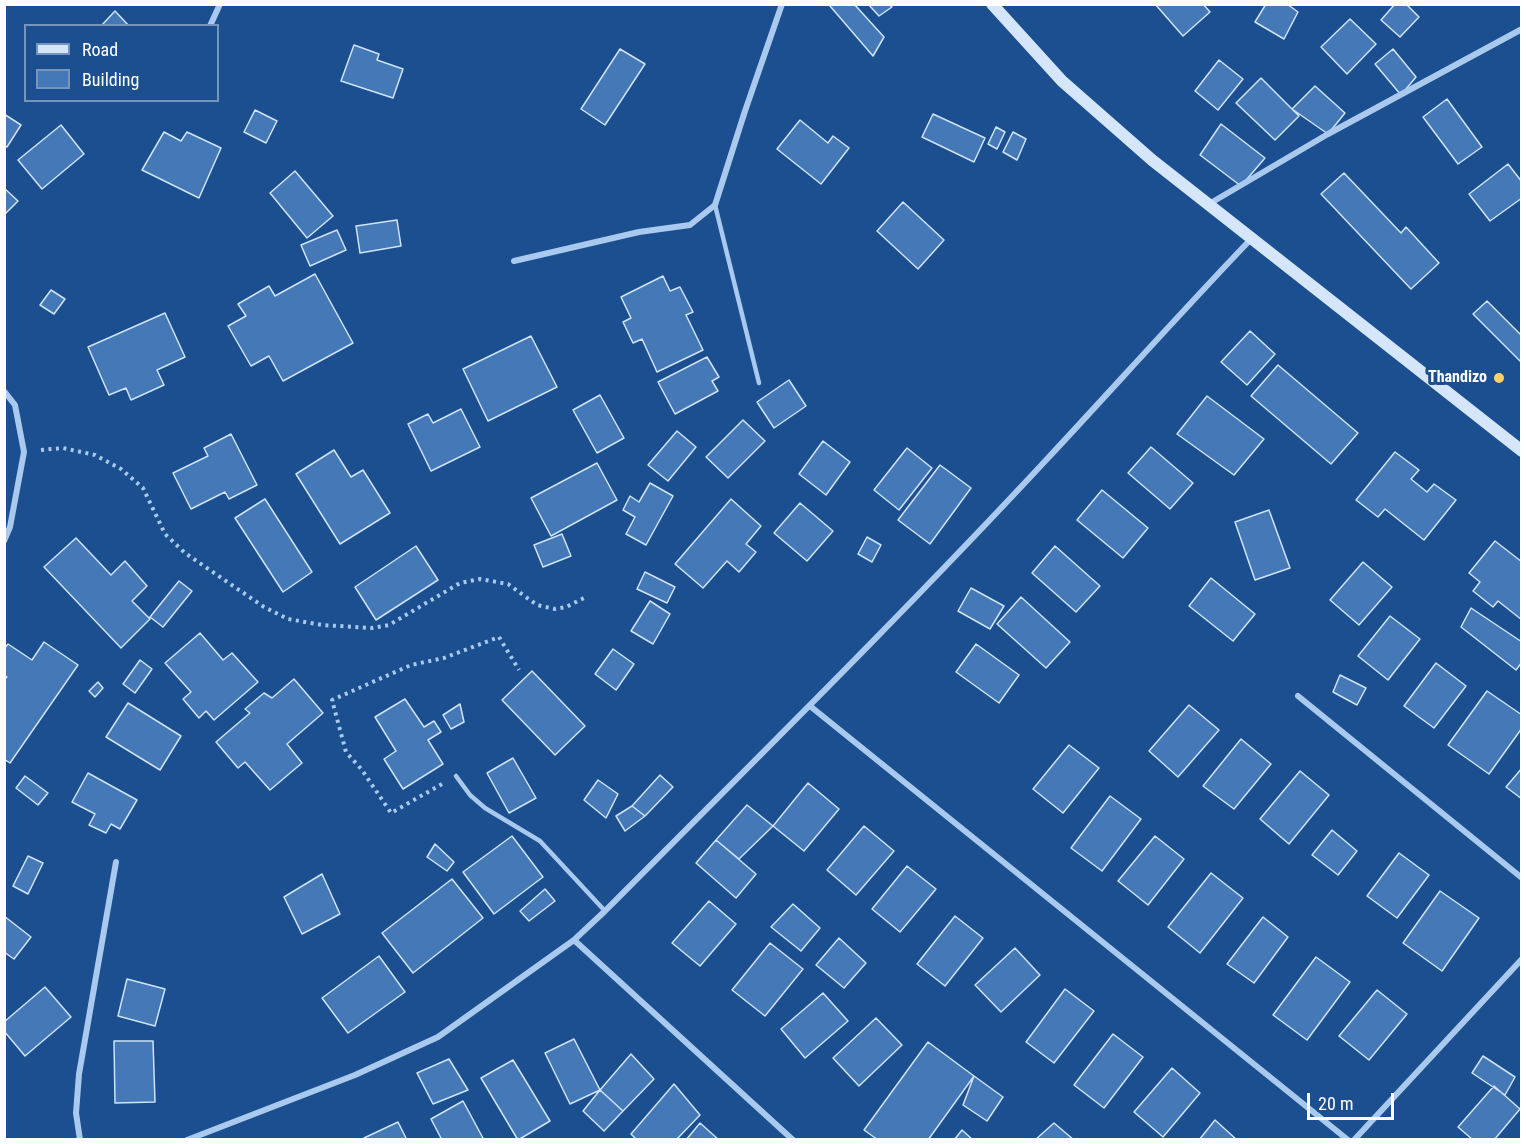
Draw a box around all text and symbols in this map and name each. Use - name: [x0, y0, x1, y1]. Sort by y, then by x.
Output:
- legend: [24, 24, 219, 102]
- text: Road: [82, 39, 118, 60]
- text: Building: [82, 69, 139, 90]
- place label: Thandizo: [1428, 368, 1487, 388]
- marker: Thandizo: [1492, 371, 1506, 385]
- scale bar: [1310, 1081, 1397, 1119]
- text: 20 m: [1318, 1093, 1353, 1114]

